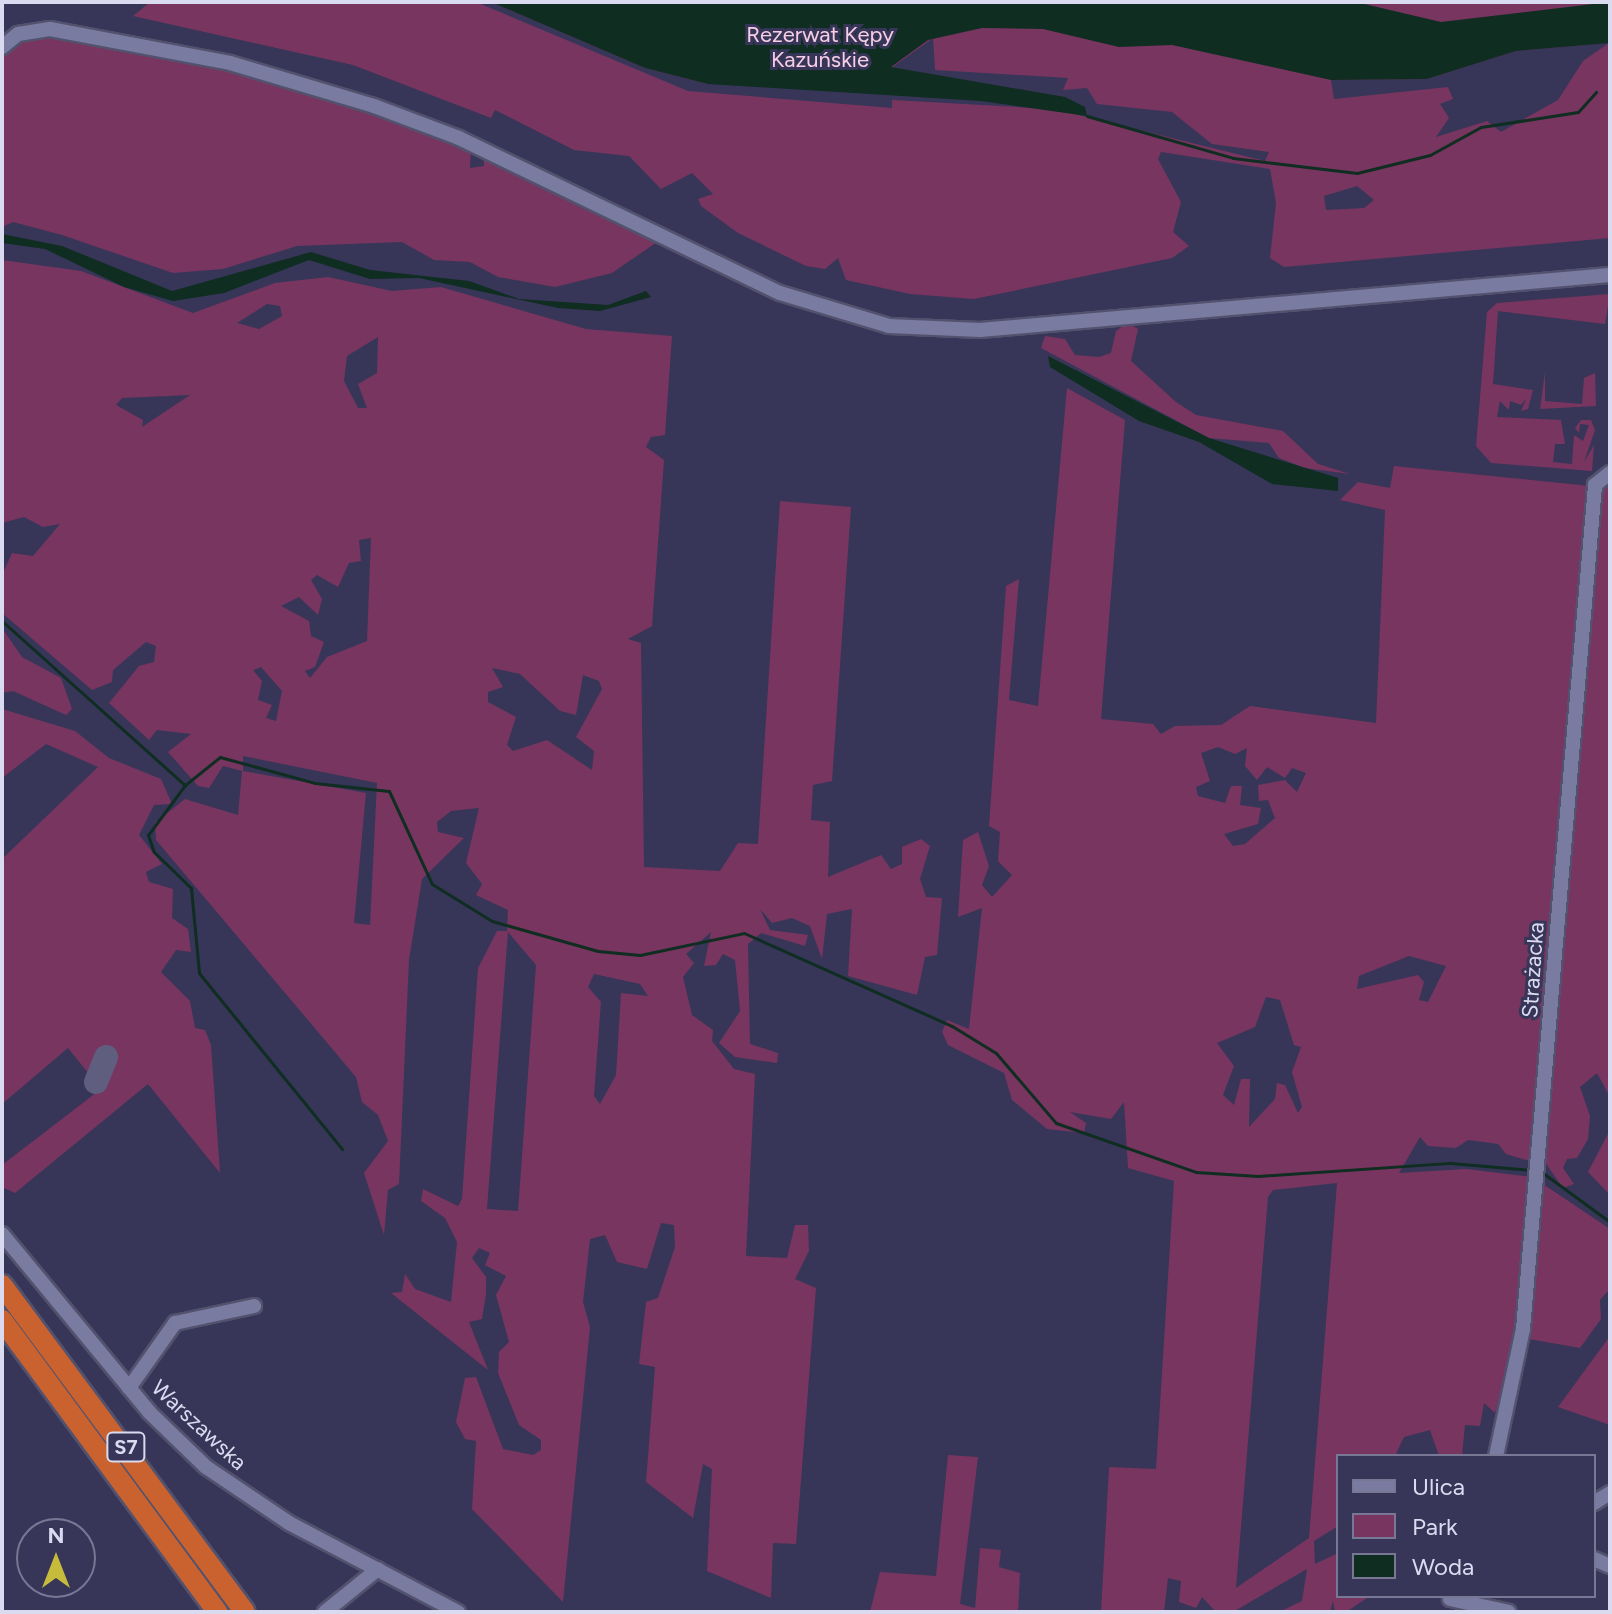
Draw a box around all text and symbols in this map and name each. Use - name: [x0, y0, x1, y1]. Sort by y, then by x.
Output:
- park label: Rezerwat Kępy Kazuńskie: [746, 21, 894, 72]
- street label: Strażacka: [1516, 921, 1550, 1019]
- street label: Warszawska: [146, 1374, 252, 1476]
- road number: S7: [106, 1431, 146, 1463]
- legend: [1336, 1454, 1596, 1598]
- text: Ulica: [1412, 1472, 1465, 1501]
- text: Park: [1412, 1512, 1458, 1541]
- north arrow: [16, 1518, 96, 1598]
- text: N: [47, 1522, 65, 1549]
- text: Woda: [1412, 1552, 1474, 1581]

